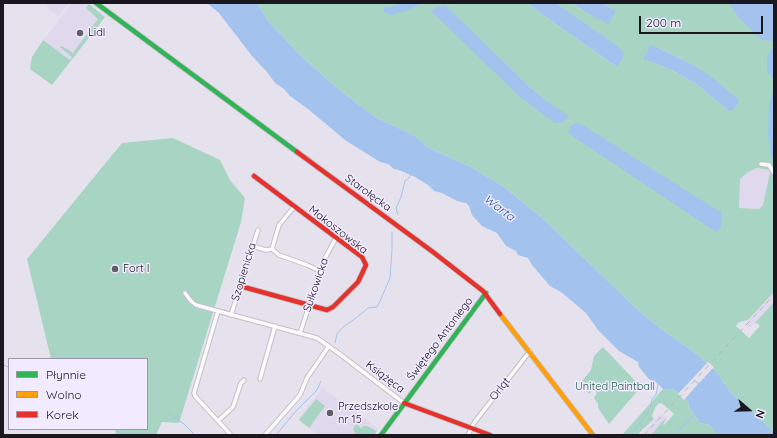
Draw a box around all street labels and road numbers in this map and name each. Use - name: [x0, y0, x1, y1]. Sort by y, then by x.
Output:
- street label: Starołęcka: [342, 172, 394, 214]
- street label: Makoszowska: [306, 203, 370, 257]
- street label: Szopienicka: [229, 241, 259, 303]
- street label: Sułkowicka: [301, 256, 331, 314]
- street label: Świętego Antoniego: [404, 295, 476, 383]
- street label: Książęca: [363, 358, 407, 396]
- street label: Orląt: [487, 375, 513, 403]

